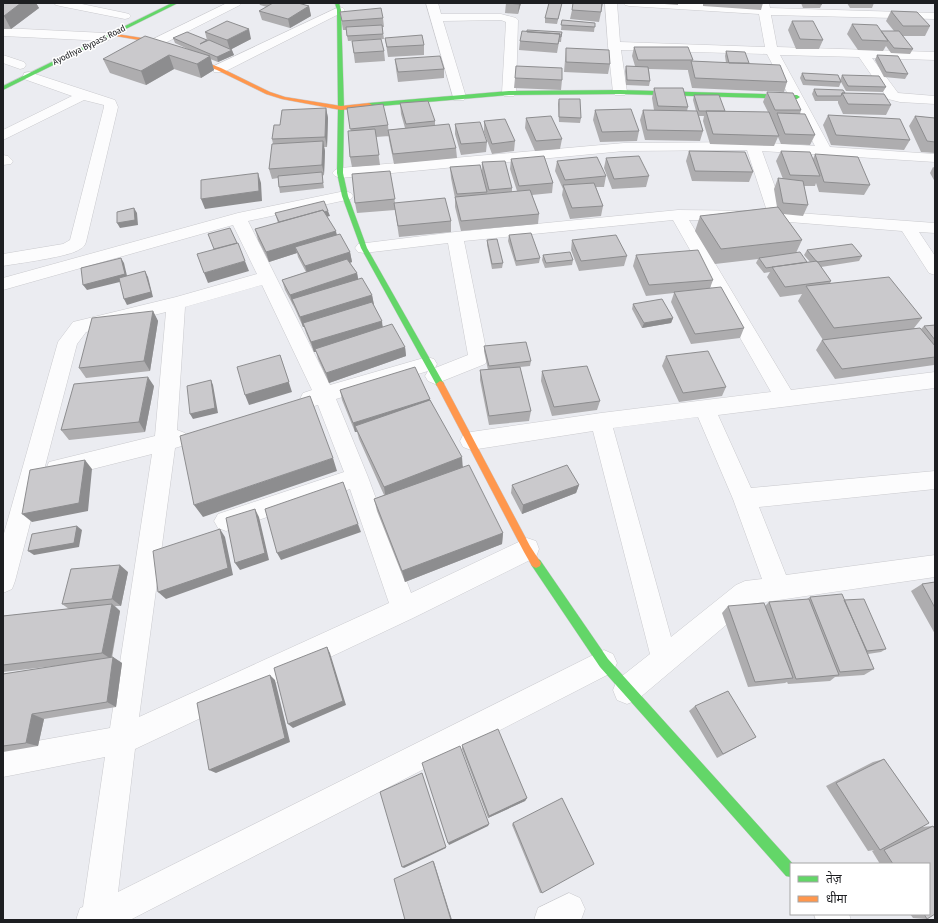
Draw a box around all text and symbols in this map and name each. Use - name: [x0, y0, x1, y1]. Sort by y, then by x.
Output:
- street label: Ayodhya Bypass Road: [51, 23, 127, 67]
- legend: [790, 863, 930, 915]
- text: तेज़: [826, 871, 843, 886]
- text: धीमा: [826, 891, 848, 906]

